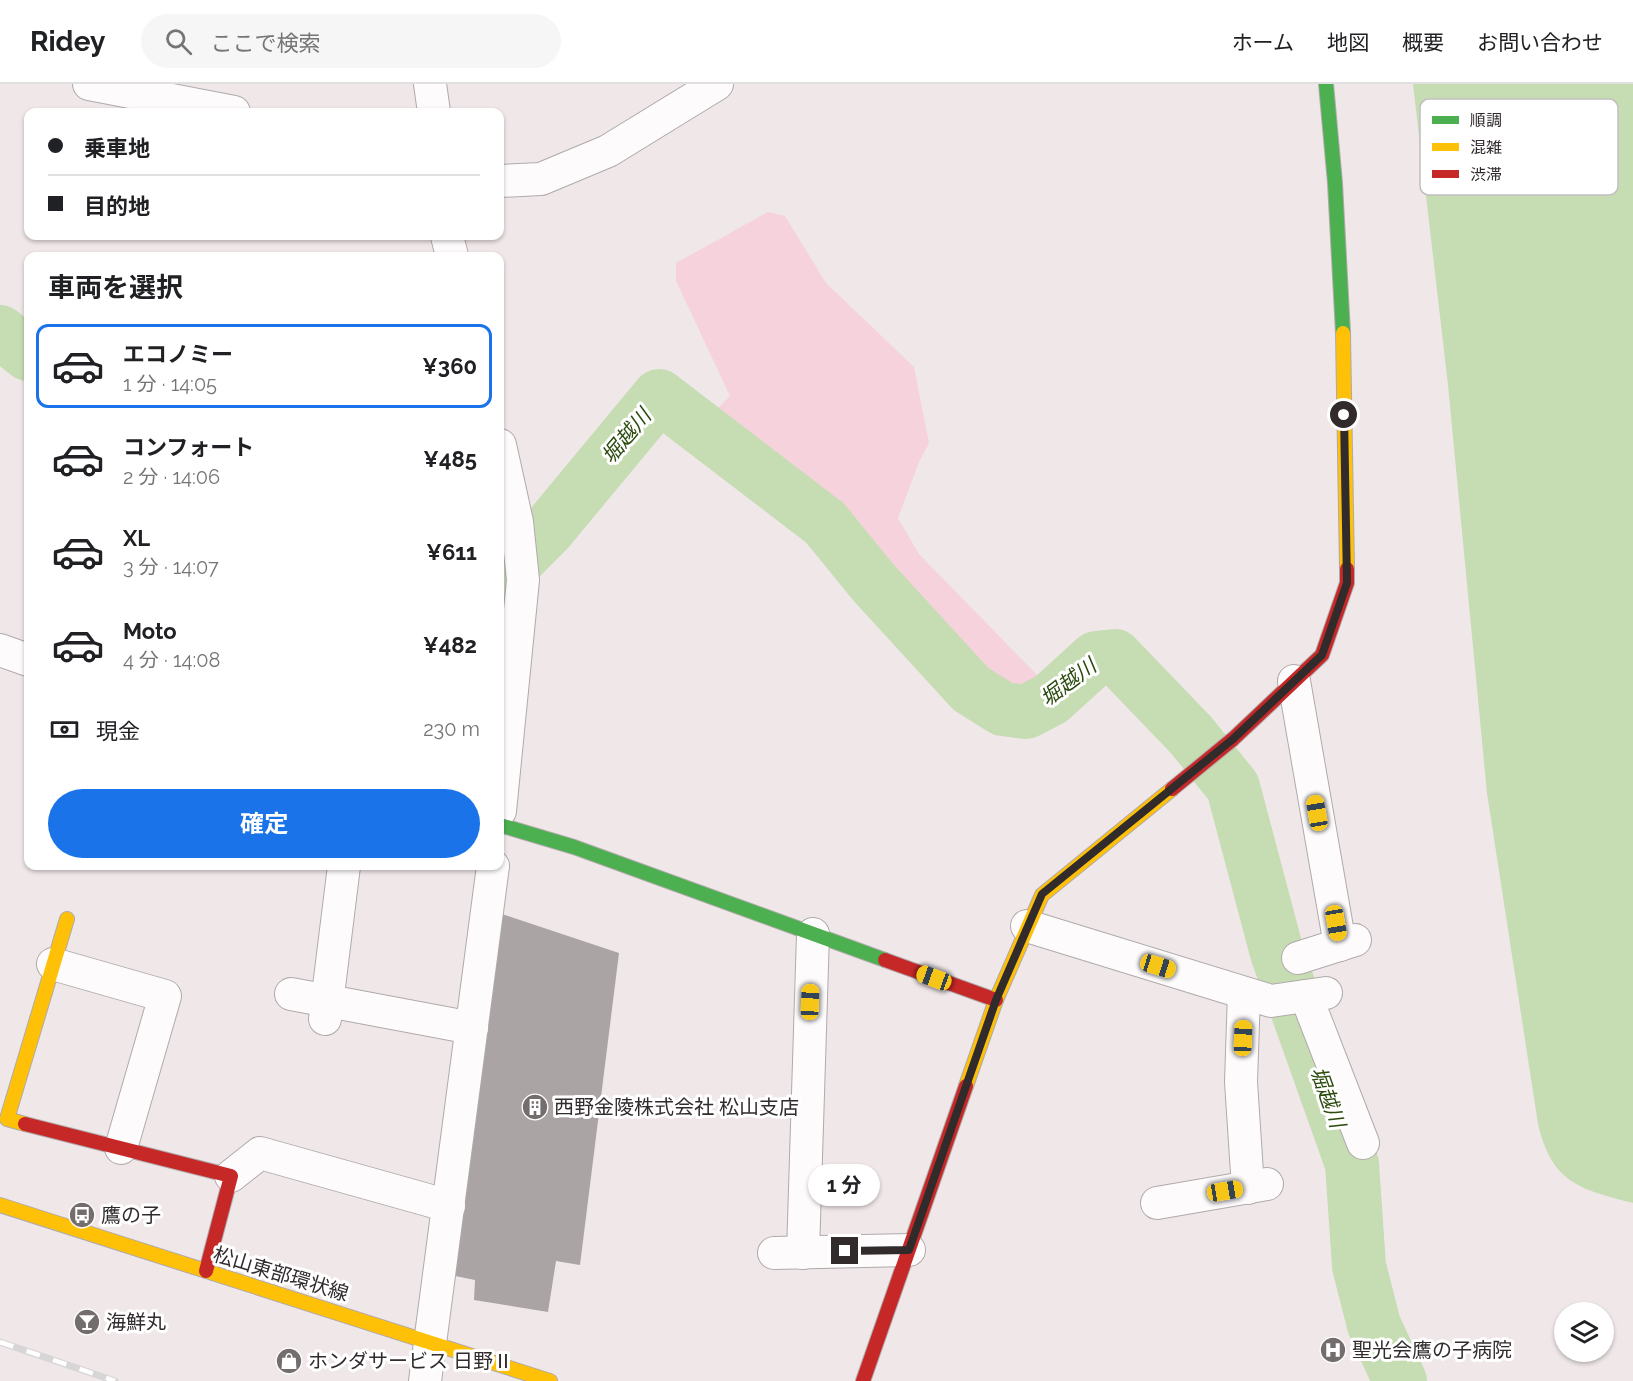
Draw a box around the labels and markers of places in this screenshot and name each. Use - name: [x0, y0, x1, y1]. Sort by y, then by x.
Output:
- building icon: 西野金陵株式会社 松山支店: [520, 1092, 550, 1122]
- place label: 西野金陵株式会社 松山支店: [554, 1095, 799, 1119]
- bus stop icon: 鷹の子: [67, 1200, 97, 1230]
- place label: 鷹の子: [101, 1203, 161, 1227]
- bar icon: 海鮮丸: [72, 1307, 102, 1337]
- place label: 海鮮丸: [106, 1310, 166, 1334]
- hospital icon: 聖光会鷹の子病院: [1318, 1335, 1348, 1365]
- place label: 聖光会鷹の子病院: [1352, 1338, 1512, 1362]
- shop icon: ホンダサービス 日野Ⅱ: [274, 1346, 304, 1376]
- place label: ホンダサービス 日野Ⅱ: [308, 1349, 513, 1373]

